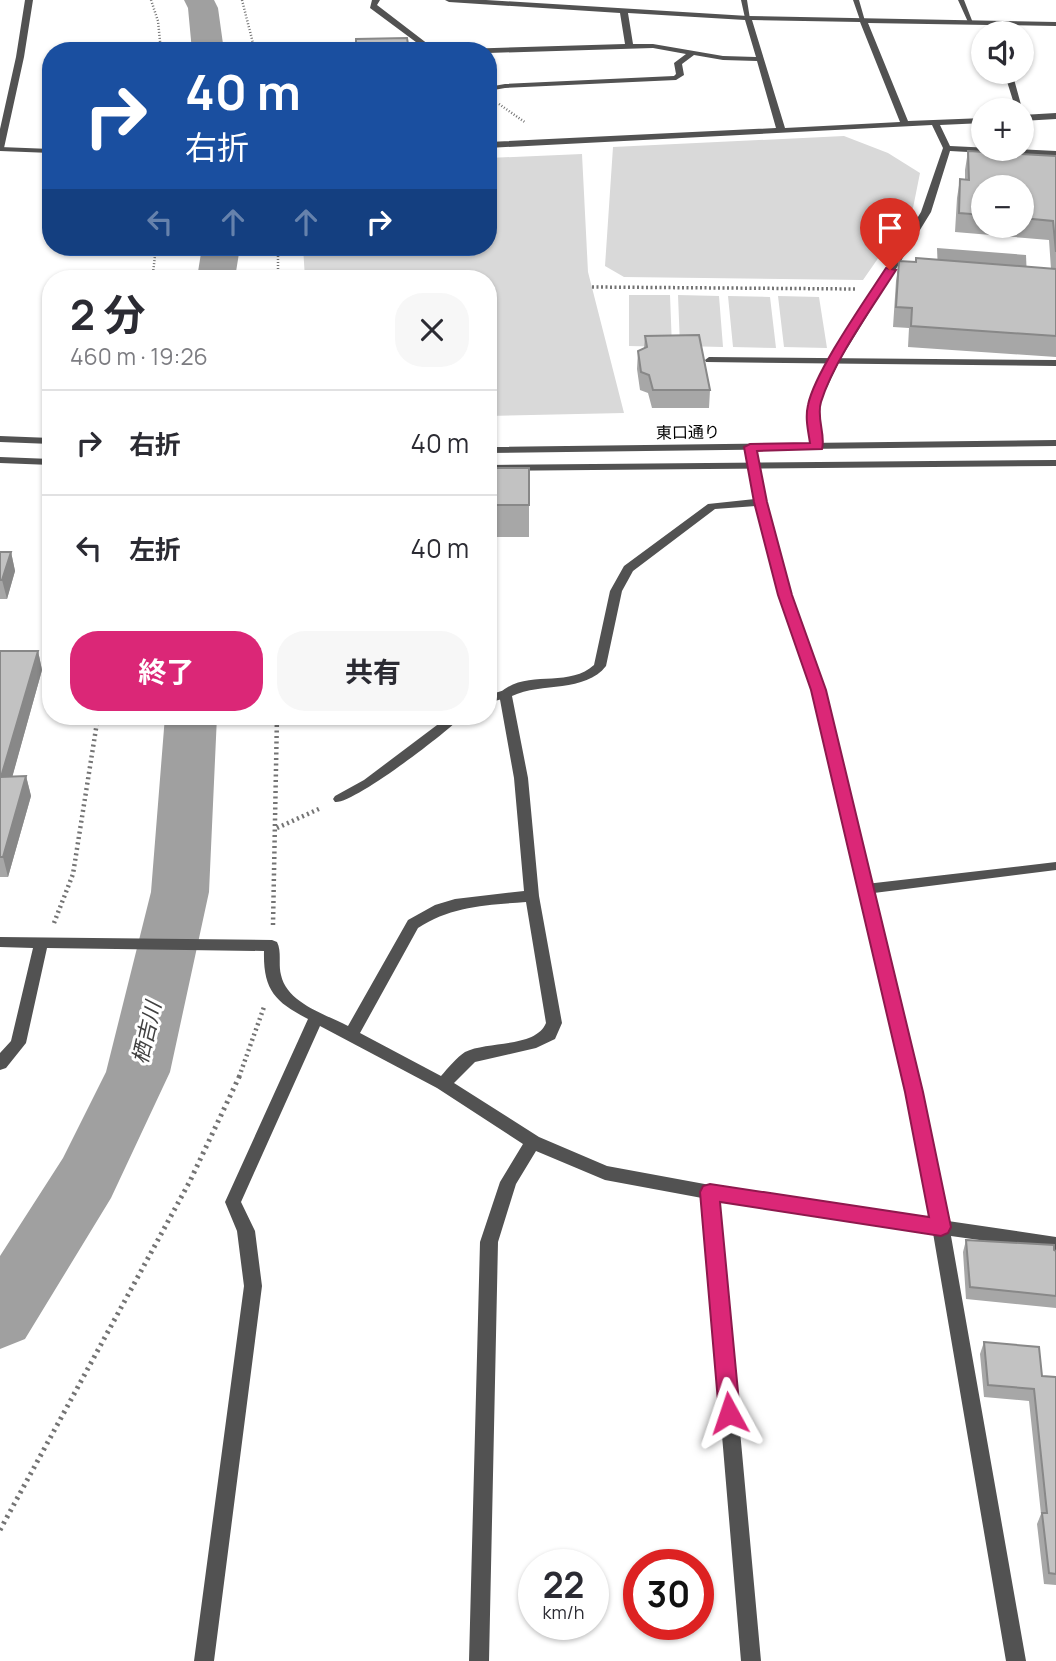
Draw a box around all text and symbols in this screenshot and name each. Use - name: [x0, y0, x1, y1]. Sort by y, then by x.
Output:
- map controls: [971, 21, 1034, 238]
- button: sound: [971, 21, 1034, 84]
- text: 40 m: [185, 58, 301, 125]
- icon: right: [70, 70, 161, 161]
- button: +: [971, 98, 1034, 161]
- text: 右折: [185, 125, 249, 169]
- button: −: [971, 175, 1034, 238]
- pin: [860, 198, 920, 270]
- icon: left: [141, 203, 179, 241]
- icon: ahead: [214, 203, 252, 241]
- icon: ahead: [287, 203, 325, 241]
- icon: right: [360, 203, 398, 241]
- icon: arrive: [871, 209, 909, 247]
- text: 2 分: [70, 285, 145, 343]
- button: close: [395, 293, 469, 367]
- text: 460 m · 19:26: [70, 340, 208, 372]
- street label: 東口通り: [656, 420, 720, 444]
- icon: right: [70, 424, 108, 462]
- text: 40 m: [411, 425, 469, 461]
- text: 右折: [129, 426, 181, 462]
- icon: left: [70, 529, 108, 567]
- text: 40 m: [411, 530, 469, 566]
- text: 左折: [129, 531, 181, 567]
- button: 終了: [70, 631, 263, 711]
- button: 共有: [277, 631, 469, 711]
- water label: 栖吉川: [125, 997, 167, 1067]
- position arrow: [692, 1376, 766, 1450]
- speed limit sign: 30: [623, 1549, 714, 1640]
- text: 22: [543, 1561, 584, 1609]
- text: km/h: [543, 1600, 584, 1624]

